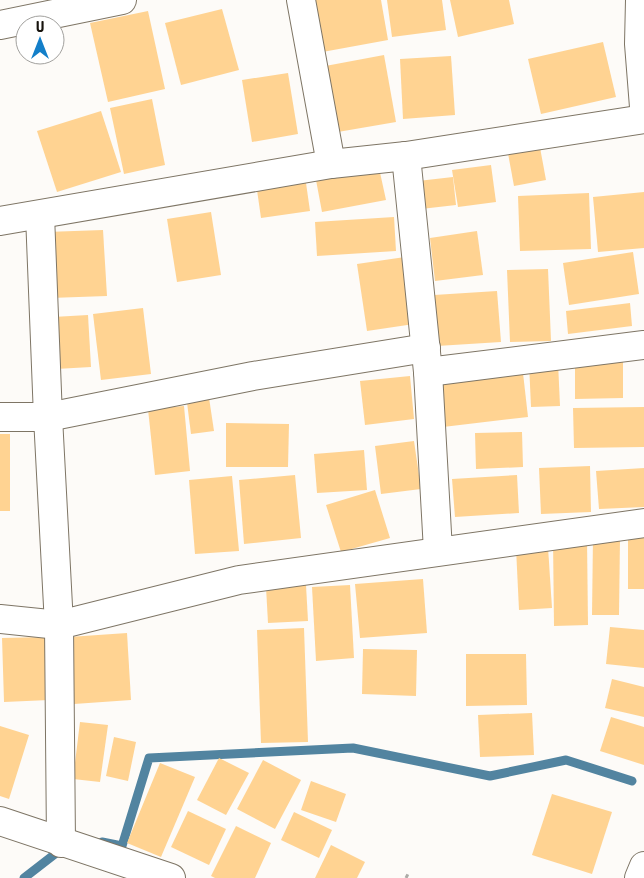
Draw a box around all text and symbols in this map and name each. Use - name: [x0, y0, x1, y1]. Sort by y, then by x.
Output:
- north arrow: [15, 15, 65, 65]
- text: U: [36, 19, 44, 35]

